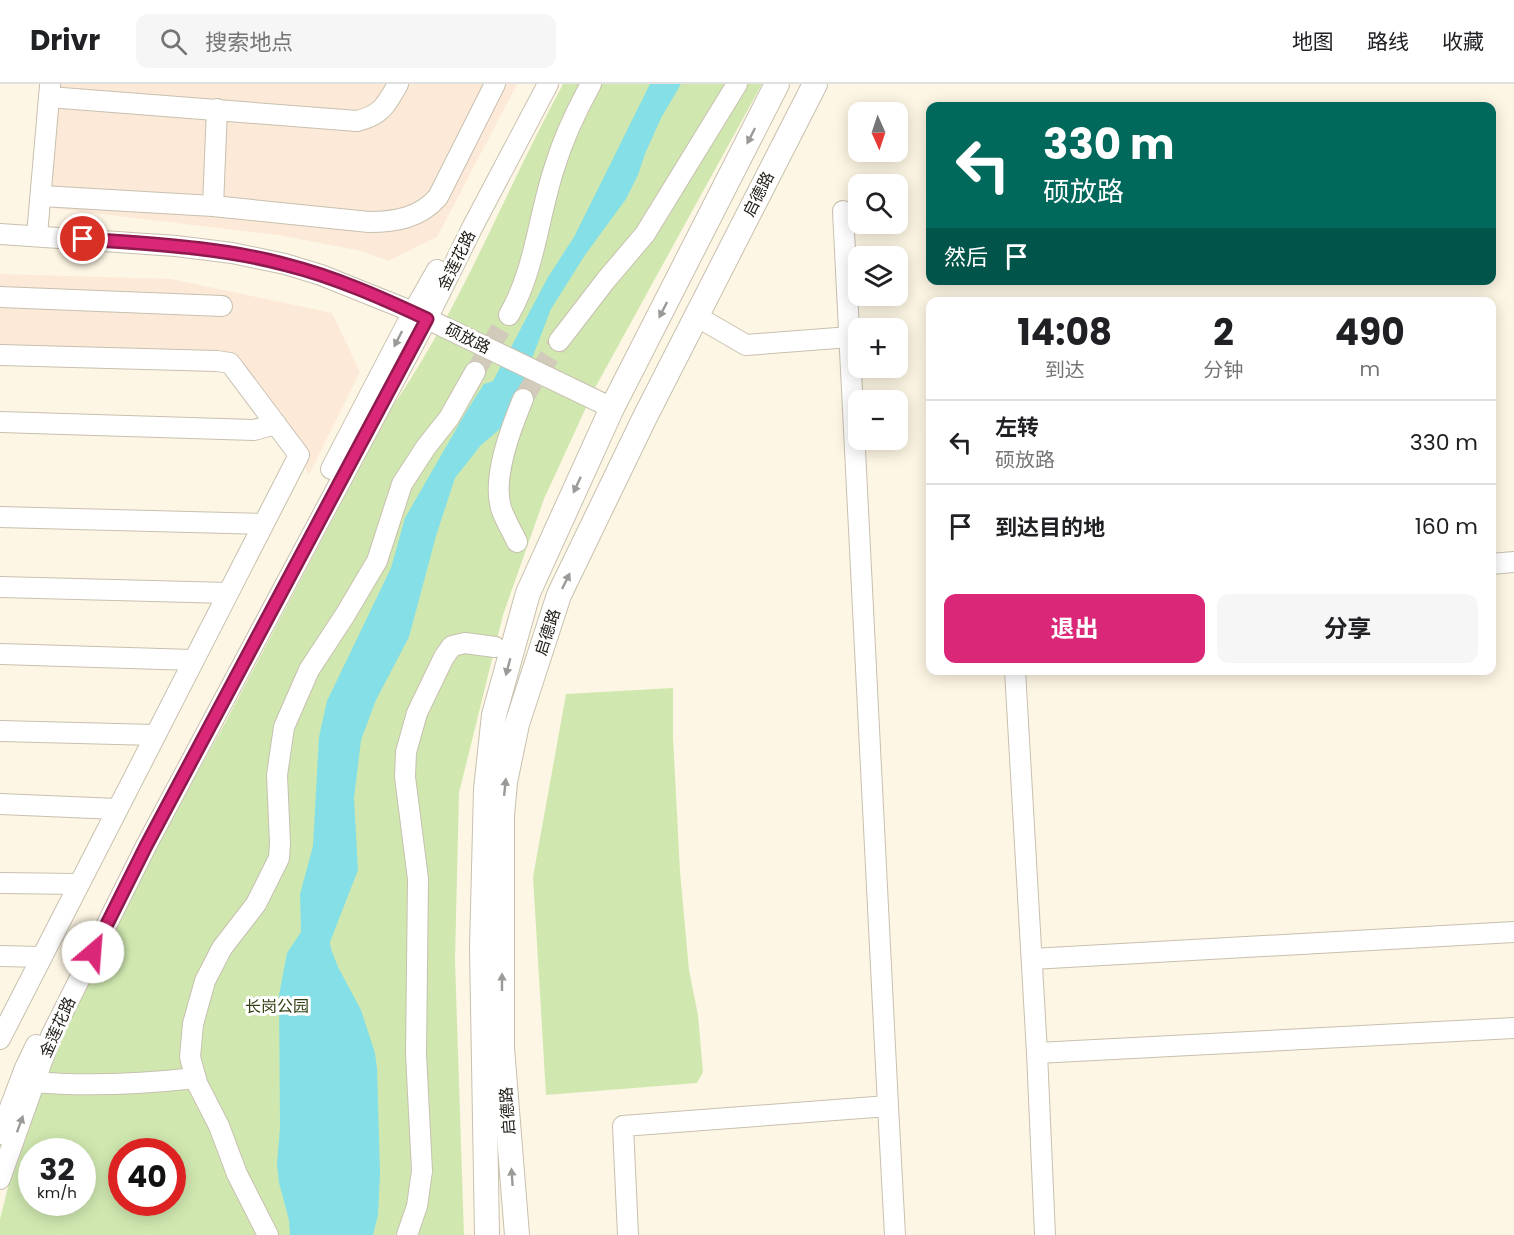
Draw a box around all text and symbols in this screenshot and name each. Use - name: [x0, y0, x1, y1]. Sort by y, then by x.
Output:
- search box: [136, 14, 556, 68]
- text: Drivr: [30, 21, 100, 60]
- icon: search: [157, 25, 190, 58]
- text: 搜索地点: [205, 27, 293, 58]
- text: 地图: [1292, 27, 1334, 56]
- text: 路线: [1367, 27, 1409, 56]
- text: 收藏: [1442, 27, 1484, 56]
- north arrow: [848, 102, 908, 162]
- map controls: [848, 102, 908, 450]
- text: 330 m: [1043, 115, 1175, 174]
- icon: left: [944, 126, 1022, 204]
- one-way arrow: [746, 128, 755, 145]
- street label: 启德路: [737, 168, 780, 221]
- text: 硕放路: [1043, 173, 1124, 210]
- button: search: [848, 174, 908, 234]
- pin: [57, 213, 108, 264]
- icon: arrive: [66, 222, 99, 255]
- street label: 金莲花路: [432, 226, 481, 294]
- icon: arrive: [1000, 240, 1033, 273]
- text: 然后: [944, 242, 988, 273]
- button: layers: [848, 246, 908, 306]
- one-way arrow: [658, 302, 667, 319]
- text: 14:08: [1017, 307, 1112, 358]
- text: 2: [1213, 307, 1234, 358]
- text: 490: [1335, 307, 1405, 358]
- street label: 硕放路: [441, 318, 494, 359]
- button: +: [848, 318, 908, 378]
- one-way arrow: [394, 331, 403, 348]
- text: m: [1359, 355, 1380, 383]
- text: 到达: [1045, 356, 1085, 384]
- text: 分钟: [1203, 356, 1243, 384]
- button: −: [848, 390, 908, 450]
- text: 左转: [995, 412, 1039, 443]
- icon: left: [944, 426, 977, 459]
- text: 330 m: [1410, 427, 1478, 458]
- text: 硕放路: [995, 446, 1055, 474]
- one-way arrow: [572, 477, 582, 495]
- icon: arrive: [944, 510, 977, 543]
- text: 160 m: [1415, 511, 1478, 542]
- text: 到达目的地: [995, 512, 1105, 543]
- one-way arrow: [562, 572, 571, 589]
- button: 退出: [944, 594, 1205, 663]
- button: 分享: [1217, 594, 1478, 663]
- street label: 启德路: [529, 606, 566, 659]
- one-way arrow: [502, 658, 512, 676]
- one-way arrow: [500, 778, 510, 797]
- position arrow: [61, 920, 125, 984]
- one-way arrow: [497, 973, 507, 992]
- street label: 金莲花路: [34, 993, 81, 1061]
- park label: 长岗公园: [245, 995, 309, 1018]
- street label: 启德路: [494, 1086, 521, 1136]
- one-way arrow: [15, 1115, 25, 1133]
- speed limit sign: 40: [108, 1138, 186, 1216]
- text: 32: [39, 1148, 75, 1191]
- one-way arrow: [507, 1167, 517, 1186]
- text: km/h: [37, 1182, 77, 1203]

